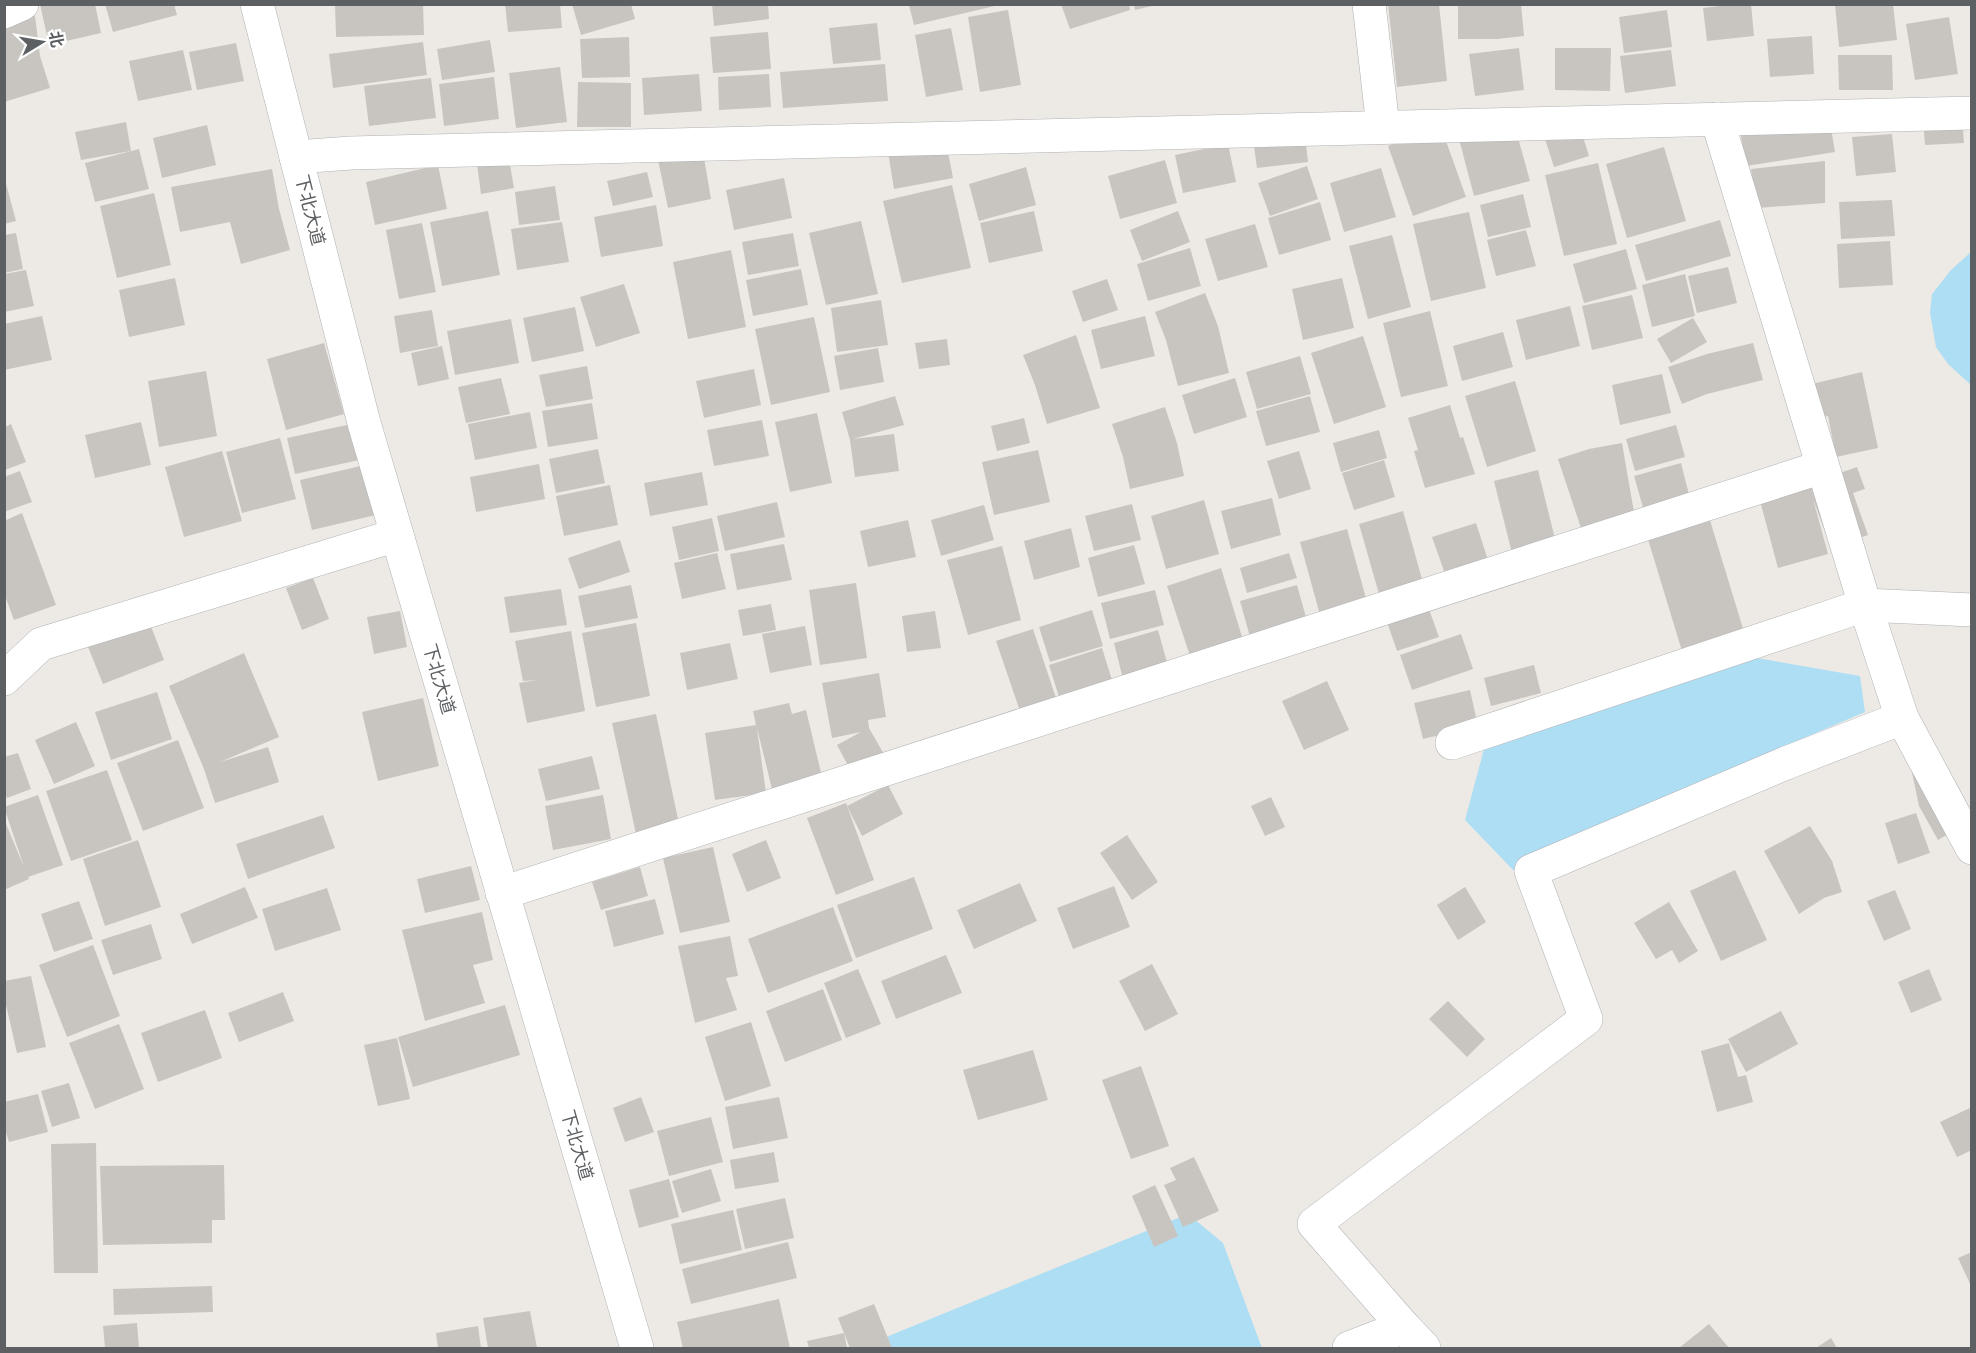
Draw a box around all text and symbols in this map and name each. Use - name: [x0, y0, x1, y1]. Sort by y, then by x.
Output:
- north arrow: [12, 12, 72, 72]
- text: 北: [45, 30, 67, 49]
- street label: 下北大道: [292, 172, 329, 247]
- street label: 下北大道: [419, 641, 459, 716]
- street label: 下北大道: [557, 1107, 597, 1182]

